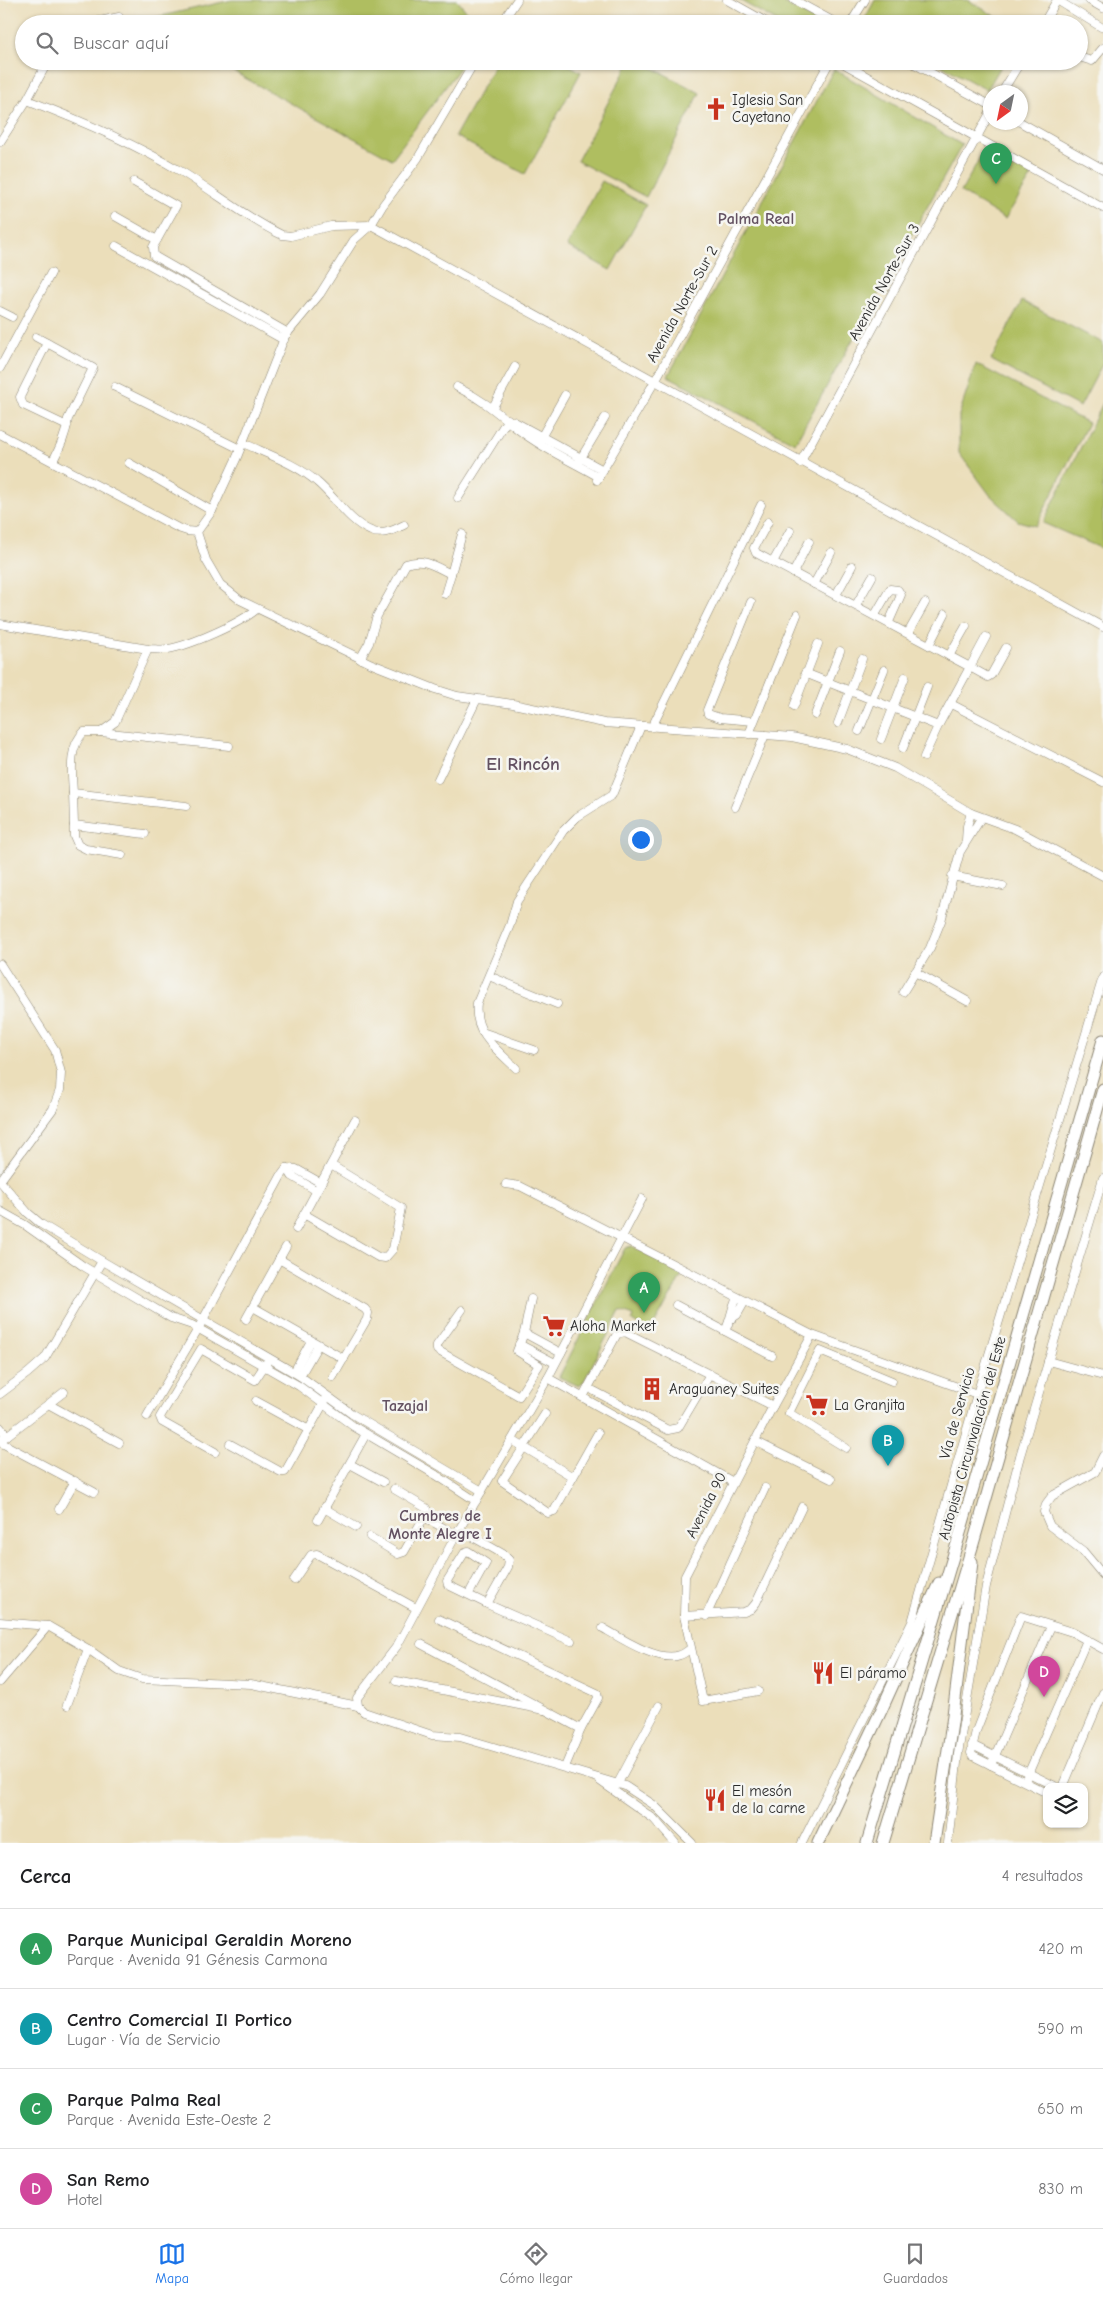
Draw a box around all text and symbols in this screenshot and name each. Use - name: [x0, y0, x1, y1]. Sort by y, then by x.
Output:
- search box: [15, 15, 1088, 70]
- icon: search: [33, 29, 61, 57]
- text: Buscar aquí: [73, 32, 169, 54]
- north arrow: [983, 85, 1028, 130]
- place label: Iglesia San Cayetano: [732, 91, 803, 126]
- church icon: Iglesia San Cayetano: [703, 96, 729, 122]
- pin: C: [980, 143, 1012, 184]
- district label: Palma Real: [718, 210, 794, 228]
- street label: Avenida Norte-Sur 3: [845, 221, 923, 343]
- street label: Avenida Norte-Sur 2: [642, 243, 722, 365]
- district label: El Rincón: [486, 754, 560, 775]
- your location: [628, 827, 654, 853]
- pin: A: [628, 1272, 660, 1313]
- supermarket icon: Aloha Market: [541, 1313, 567, 1339]
- place label: Aloha Market: [570, 1317, 656, 1335]
- street label: Autopista Circunvalación del Este: [934, 1334, 1010, 1542]
- street label: Vía de Servicio: [935, 1365, 979, 1461]
- building icon: Araguaney Suites: [639, 1376, 665, 1402]
- place label: Araguaney Suites: [669, 1380, 779, 1398]
- supermarket icon: La Granjita: [804, 1392, 830, 1418]
- place label: La Granjita: [834, 1396, 905, 1414]
- district label: Tazajal: [382, 1397, 428, 1415]
- pin: B: [872, 1425, 904, 1466]
- street label: Avenida 90: [682, 1469, 730, 1541]
- district label: Cumbres de Monte Alegre I: [388, 1507, 492, 1543]
- pin: D: [1028, 1656, 1060, 1697]
- restaurant icon: El páramo: [810, 1660, 836, 1686]
- place label: El páramo: [840, 1664, 907, 1682]
- place label: El mesón de la carne: [732, 1782, 806, 1817]
- map controls: [1043, 1783, 1088, 1828]
- button: layers: [1043, 1783, 1088, 1828]
- restaurant icon: El mesón de la carne: [702, 1787, 728, 1813]
- text: Cerca: [20, 1864, 71, 1888]
- text: 4 resultados: [1002, 1867, 1083, 1885]
- text: Parque Municipal Geraldin Moreno: [67, 1929, 352, 1951]
- text: A: [32, 1940, 40, 1958]
- text: 420 m: [1039, 1940, 1083, 1958]
- text: Parque · Avenida 91 Génesis Carmona: [67, 1951, 328, 1969]
- text: Centro Comercial Il Portico: [67, 2009, 292, 2031]
- text: B: [31, 2020, 41, 2038]
- text: 590 m: [1038, 2020, 1083, 2038]
- text: Lugar · Vía de Servicio: [67, 2031, 221, 2049]
- text: Parque Palma Real: [67, 2089, 221, 2111]
- text: C: [31, 2100, 41, 2118]
- text: 650 m: [1037, 2100, 1083, 2118]
- text: Parque · Avenida Este-Oeste 2: [67, 2111, 271, 2129]
- text: San Remo: [67, 2169, 149, 2191]
- text: D: [31, 2180, 41, 2198]
- text: 830 m: [1038, 2180, 1083, 2198]
- text: Hotel: [67, 2191, 103, 2209]
- tab: Mapa: [155, 2240, 189, 2287]
- tab: Cómo llegar: [499, 2240, 572, 2287]
- tab: Guardados: [883, 2240, 948, 2287]

